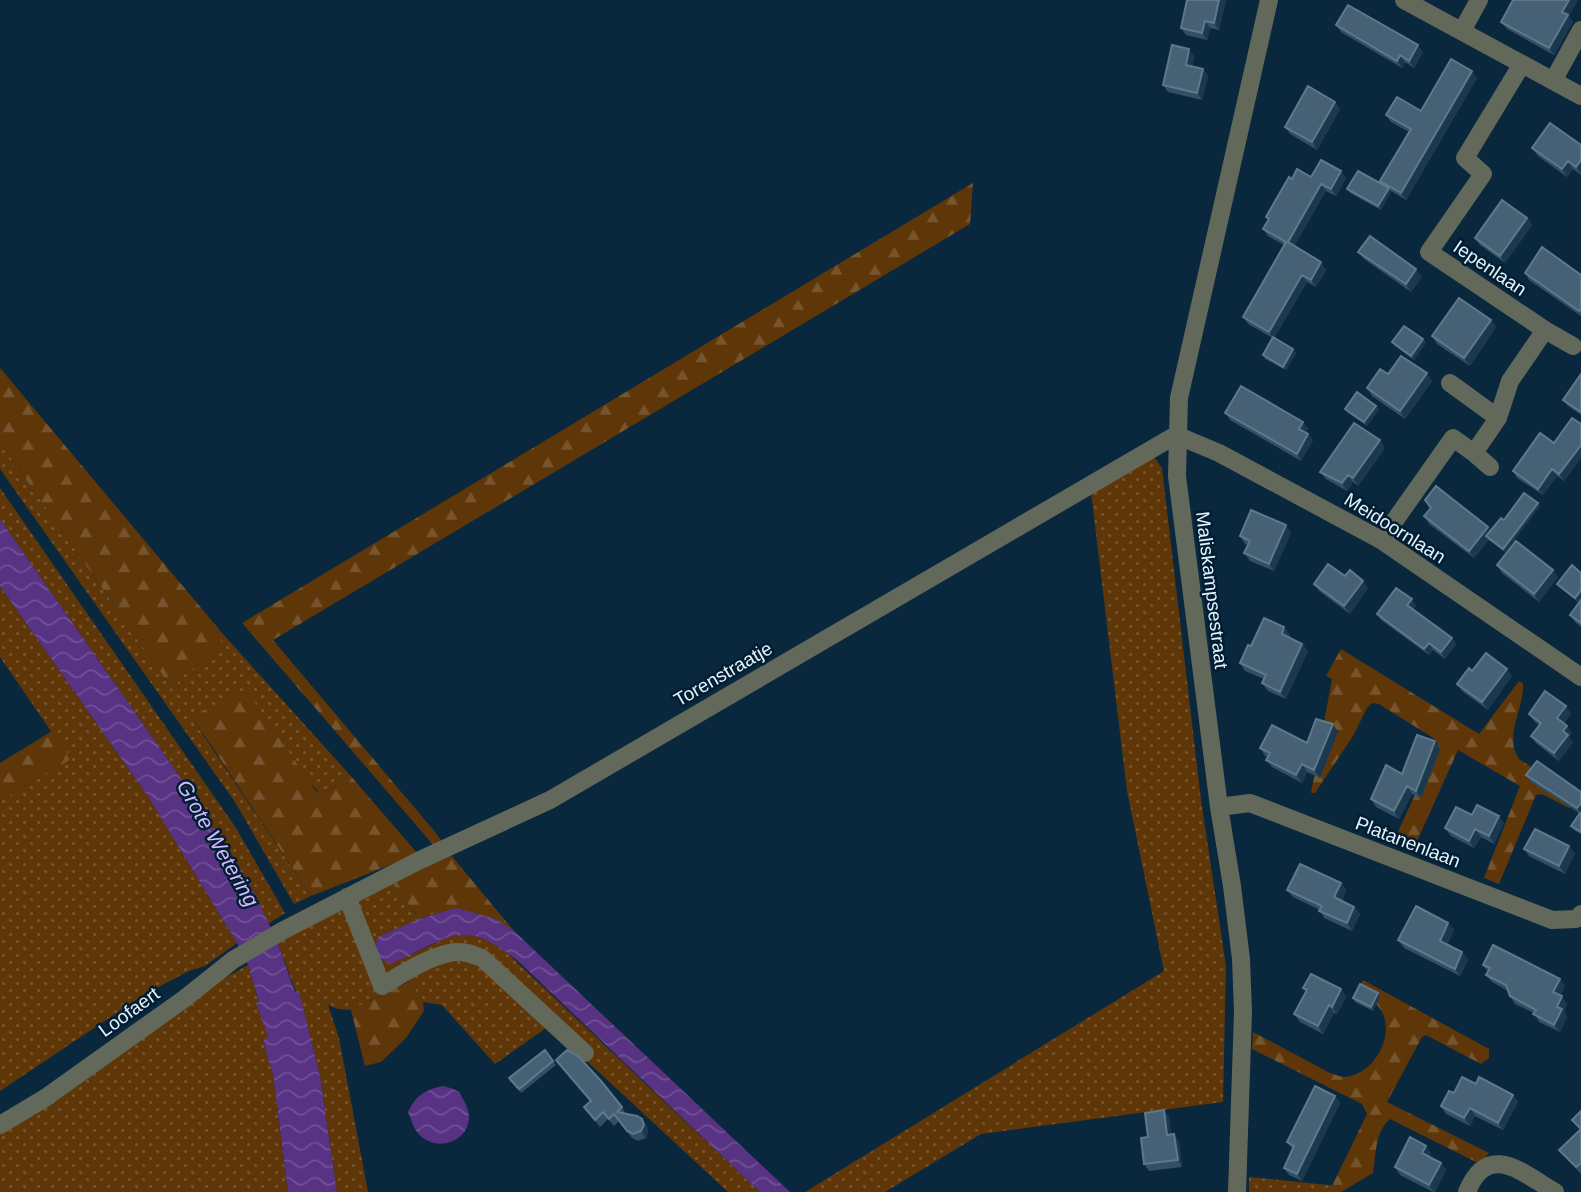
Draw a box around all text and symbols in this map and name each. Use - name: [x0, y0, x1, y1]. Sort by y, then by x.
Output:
- street label: Iepenlaan: [1450, 236, 1530, 300]
- street label: Meidoornlaan: [1341, 489, 1449, 567]
- street label: Maliskampsestraat: [1192, 510, 1232, 671]
- street label: Torenstraatje: [670, 637, 776, 711]
- water label: Grote Wetering: [173, 776, 264, 911]
- street label: Platanenlaan: [1352, 812, 1464, 872]
- street label: Loofaert: [95, 983, 164, 1041]

